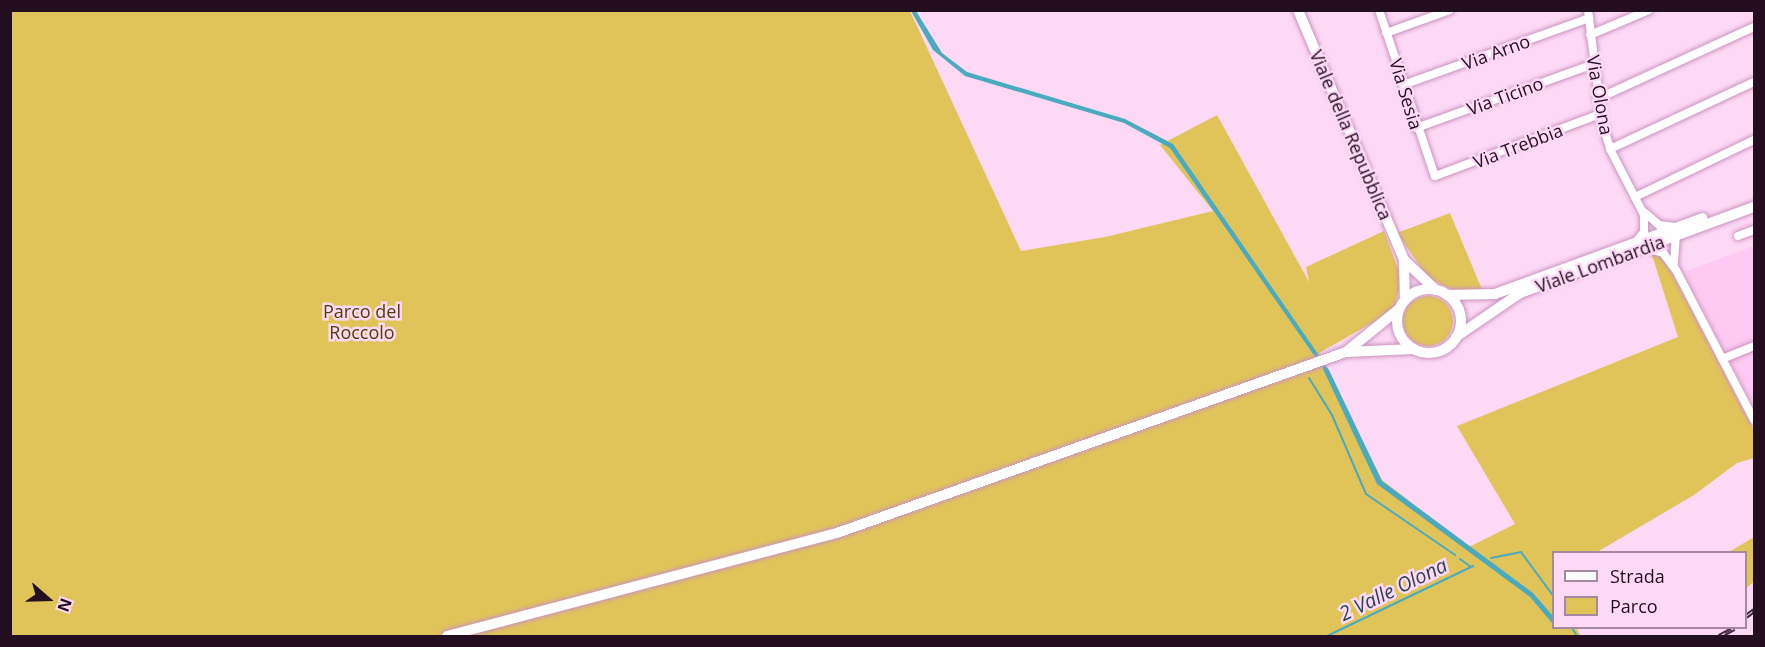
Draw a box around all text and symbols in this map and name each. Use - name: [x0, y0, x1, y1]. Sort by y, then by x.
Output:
- street label: Via Arno: [1459, 30, 1533, 74]
- street label: Viale della Repubblica: [1305, 47, 1397, 223]
- street label: Via Olona: [1582, 54, 1618, 136]
- street label: Via Sesia: [1385, 56, 1427, 132]
- street label: Via Ticino: [1464, 72, 1546, 120]
- street label: Via Trebbia: [1470, 119, 1566, 173]
- street label: Viale Lombardia: [1533, 231, 1667, 297]
- park label: Parco del Roccolo: [323, 301, 401, 344]
- legend: [1552, 551, 1747, 629]
- water label: 2 Valle Olona: [1335, 552, 1451, 626]
- text: Strada: [1610, 564, 1665, 588]
- north arrow: [18, 569, 78, 629]
- text: Parco: [1610, 594, 1658, 618]
- text: N: [52, 595, 77, 615]

